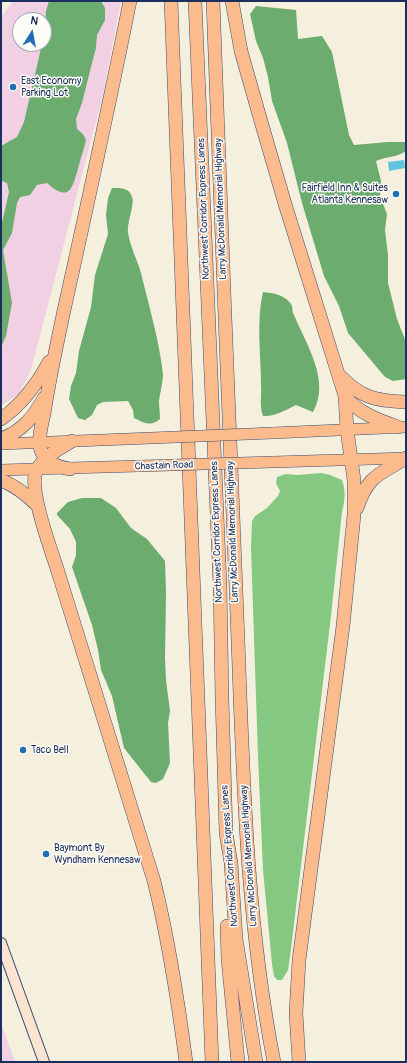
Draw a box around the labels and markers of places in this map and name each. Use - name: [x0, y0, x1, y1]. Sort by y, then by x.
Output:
- place label: East Economy Parking Lot: [21, 75, 81, 98]
- marker: East Economy Parking Lot: [8, 82, 18, 92]
- place label: Fairfield Inn & Suites Atlanta Kennesaw: [302, 182, 388, 206]
- marker: Fairfield Inn & Suites Atlanta Kennesaw: [391, 189, 401, 199]
- place label: Taco Bell: [31, 744, 69, 756]
- marker: Taco Bell: [18, 745, 28, 755]
- place label: Baymont By Wyndham Kennesaw: [54, 842, 141, 866]
- marker: Baymont By Wyndham Kennesaw: [41, 849, 51, 859]

